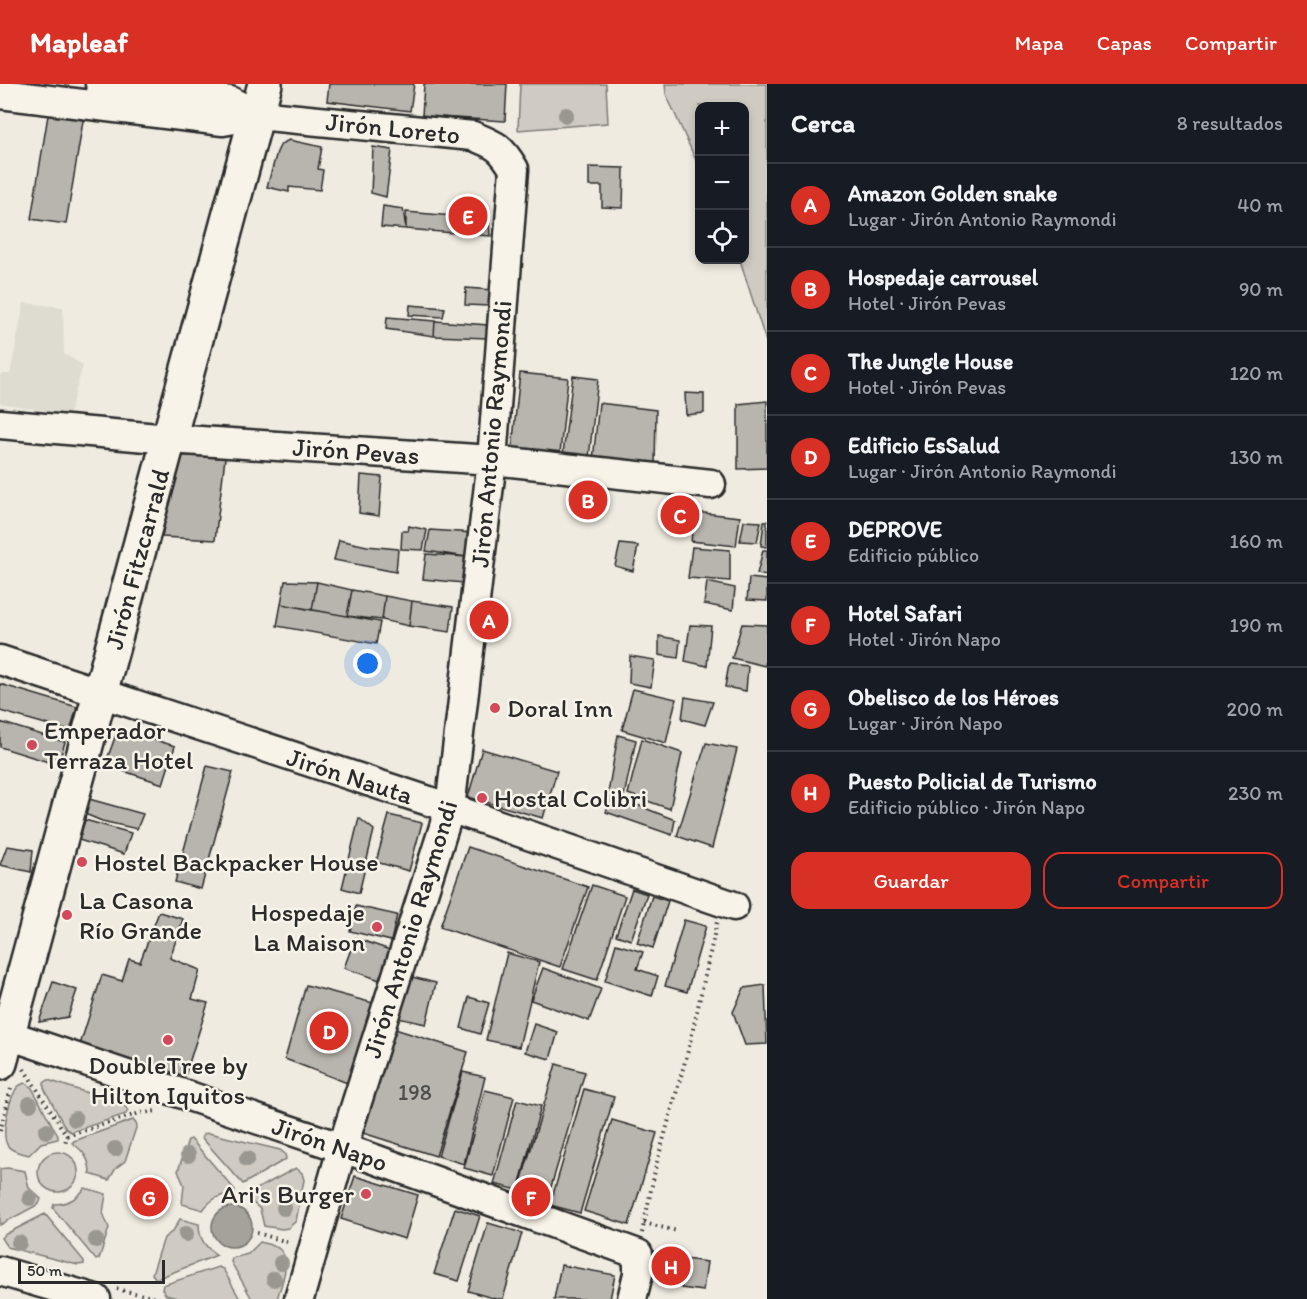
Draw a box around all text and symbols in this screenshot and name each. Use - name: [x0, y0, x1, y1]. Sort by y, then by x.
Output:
- text: Mapleaf: [30, 25, 128, 59]
- text: Mapa: [1015, 30, 1064, 55]
- text: Capas: [1097, 30, 1152, 55]
- text: Compartir: [1185, 30, 1277, 55]
- map controls: [695, 102, 749, 264]
- button: +: [695, 102, 749, 156]
- street label: Jirón Loreto: [324, 105, 462, 151]
- text: Cerca: [791, 107, 855, 139]
- text: 8 resultados: [1177, 111, 1283, 135]
- button: −: [695, 156, 749, 210]
- text: Amazon Golden snake: [848, 180, 1057, 207]
- text: A: [804, 193, 817, 217]
- text: 40 m: [1237, 193, 1283, 217]
- pin: E: [448, 194, 488, 238]
- text: Lugar · Jirón Antonio Raymondi: [848, 207, 1117, 231]
- button: locate: [695, 210, 749, 264]
- text: Hospedaje carrousel: [848, 264, 1038, 291]
- text: B: [804, 277, 817, 301]
- text: 90 m: [1239, 277, 1283, 301]
- text: Hotel · Jirón Pevas: [848, 291, 1006, 315]
- street label: Jirón Antonio Raymondi: [463, 299, 519, 569]
- text: The Jungle House: [848, 348, 1013, 375]
- text: C: [804, 361, 817, 385]
- text: 120 m: [1230, 361, 1283, 385]
- text: Hotel · Jirón Pevas: [848, 375, 1006, 399]
- street label: Jirón Pevas: [292, 431, 420, 471]
- text: Edificio EsSalud: [848, 432, 1000, 459]
- text: D: [804, 445, 817, 469]
- text: 130 m: [1229, 445, 1283, 469]
- text: Lugar · Jirón Antonio Raymondi: [848, 459, 1117, 483]
- street label: Jirón Fitzcarrald: [98, 465, 176, 653]
- pin: B: [568, 478, 608, 522]
- pin: C: [660, 492, 700, 538]
- text: DEPROVE: [848, 516, 942, 543]
- text: E: [805, 529, 816, 553]
- text: 160 m: [1230, 529, 1283, 553]
- text: Edificio público: [848, 543, 979, 567]
- pin: A: [470, 598, 508, 642]
- text: Hotel Safari: [848, 600, 962, 627]
- text: F: [805, 613, 816, 637]
- text: 190 m: [1230, 613, 1283, 637]
- text: Hotel · Jirón Napo: [848, 627, 1001, 651]
- your location: [353, 649, 382, 678]
- text: Obelisco de los Héroes: [848, 684, 1059, 711]
- place label: Doral Inn: [507, 692, 613, 724]
- text: G: [804, 697, 817, 721]
- text: 200 m: [1227, 697, 1283, 721]
- marker: Doral Inn: [488, 701, 502, 715]
- text: Lugar · Jirón Napo: [848, 711, 1003, 735]
- place label: Emperador Terraza Hotel: [44, 714, 193, 776]
- marker: Emperador Terraza Hotel: [25, 738, 39, 752]
- street label: Jirón Nauta: [283, 741, 418, 812]
- text: Puesto Policial de Turismo: [848, 768, 1097, 795]
- text: H: [804, 781, 817, 805]
- text: 230 m: [1228, 781, 1283, 805]
- place label: Hostal Colibri: [494, 782, 647, 814]
- marker: Hostal Colibri: [475, 791, 489, 805]
- text: Edificio público · Jirón Napo: [848, 795, 1085, 819]
- street label: Jirón Antonio Raymondi: [356, 796, 464, 1062]
- place label: Hostel Backpacker House: [94, 846, 379, 878]
- button: Guardar: [791, 852, 1031, 909]
- button: Compartir: [1043, 852, 1283, 909]
- marker: Hostel Backpacker House: [75, 855, 89, 869]
- place label: La Casona Río Grande: [79, 884, 202, 946]
- place label: Hospedaje La Maison: [250, 896, 365, 958]
- marker: La Casona Río Grande: [60, 908, 74, 922]
- marker: Hospedaje La Maison: [370, 920, 384, 934]
- pin: D: [310, 1008, 348, 1054]
- marker: DoubleTree by Hilton Iquitos: [161, 1033, 175, 1047]
- place label: DoubleTree by Hilton Iquitos: [88, 1049, 248, 1111]
- house number: 198: [398, 1079, 432, 1106]
- street label: Jirón Napo: [268, 1109, 392, 1179]
- pin: G: [130, 1174, 168, 1220]
- pin: F: [512, 1174, 550, 1220]
- place label: Ari's Burger: [221, 1178, 354, 1210]
- marker: Ari's Burger: [359, 1187, 373, 1201]
- pin: H: [652, 1244, 690, 1288]
- scale bar: [18, 1257, 165, 1284]
- text: 50 m: [27, 1261, 62, 1280]

